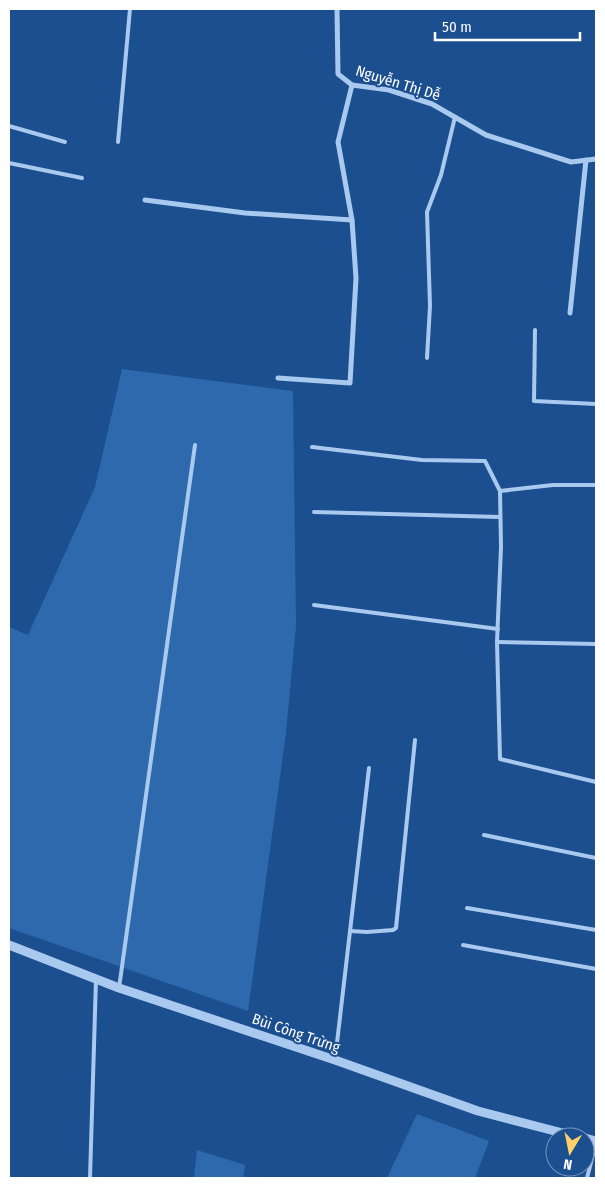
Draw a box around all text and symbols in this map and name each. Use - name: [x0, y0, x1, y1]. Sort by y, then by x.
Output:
- scale bar: [435, 10, 580, 42]
- text: 50 m: [442, 18, 472, 36]
- street label: Nguyễn Thị Dễ: [353, 62, 443, 104]
- street label: Bùi Công Trừng: [250, 1010, 342, 1056]
- north arrow: [545, 1127, 595, 1177]
- text: N: [562, 1155, 573, 1173]

